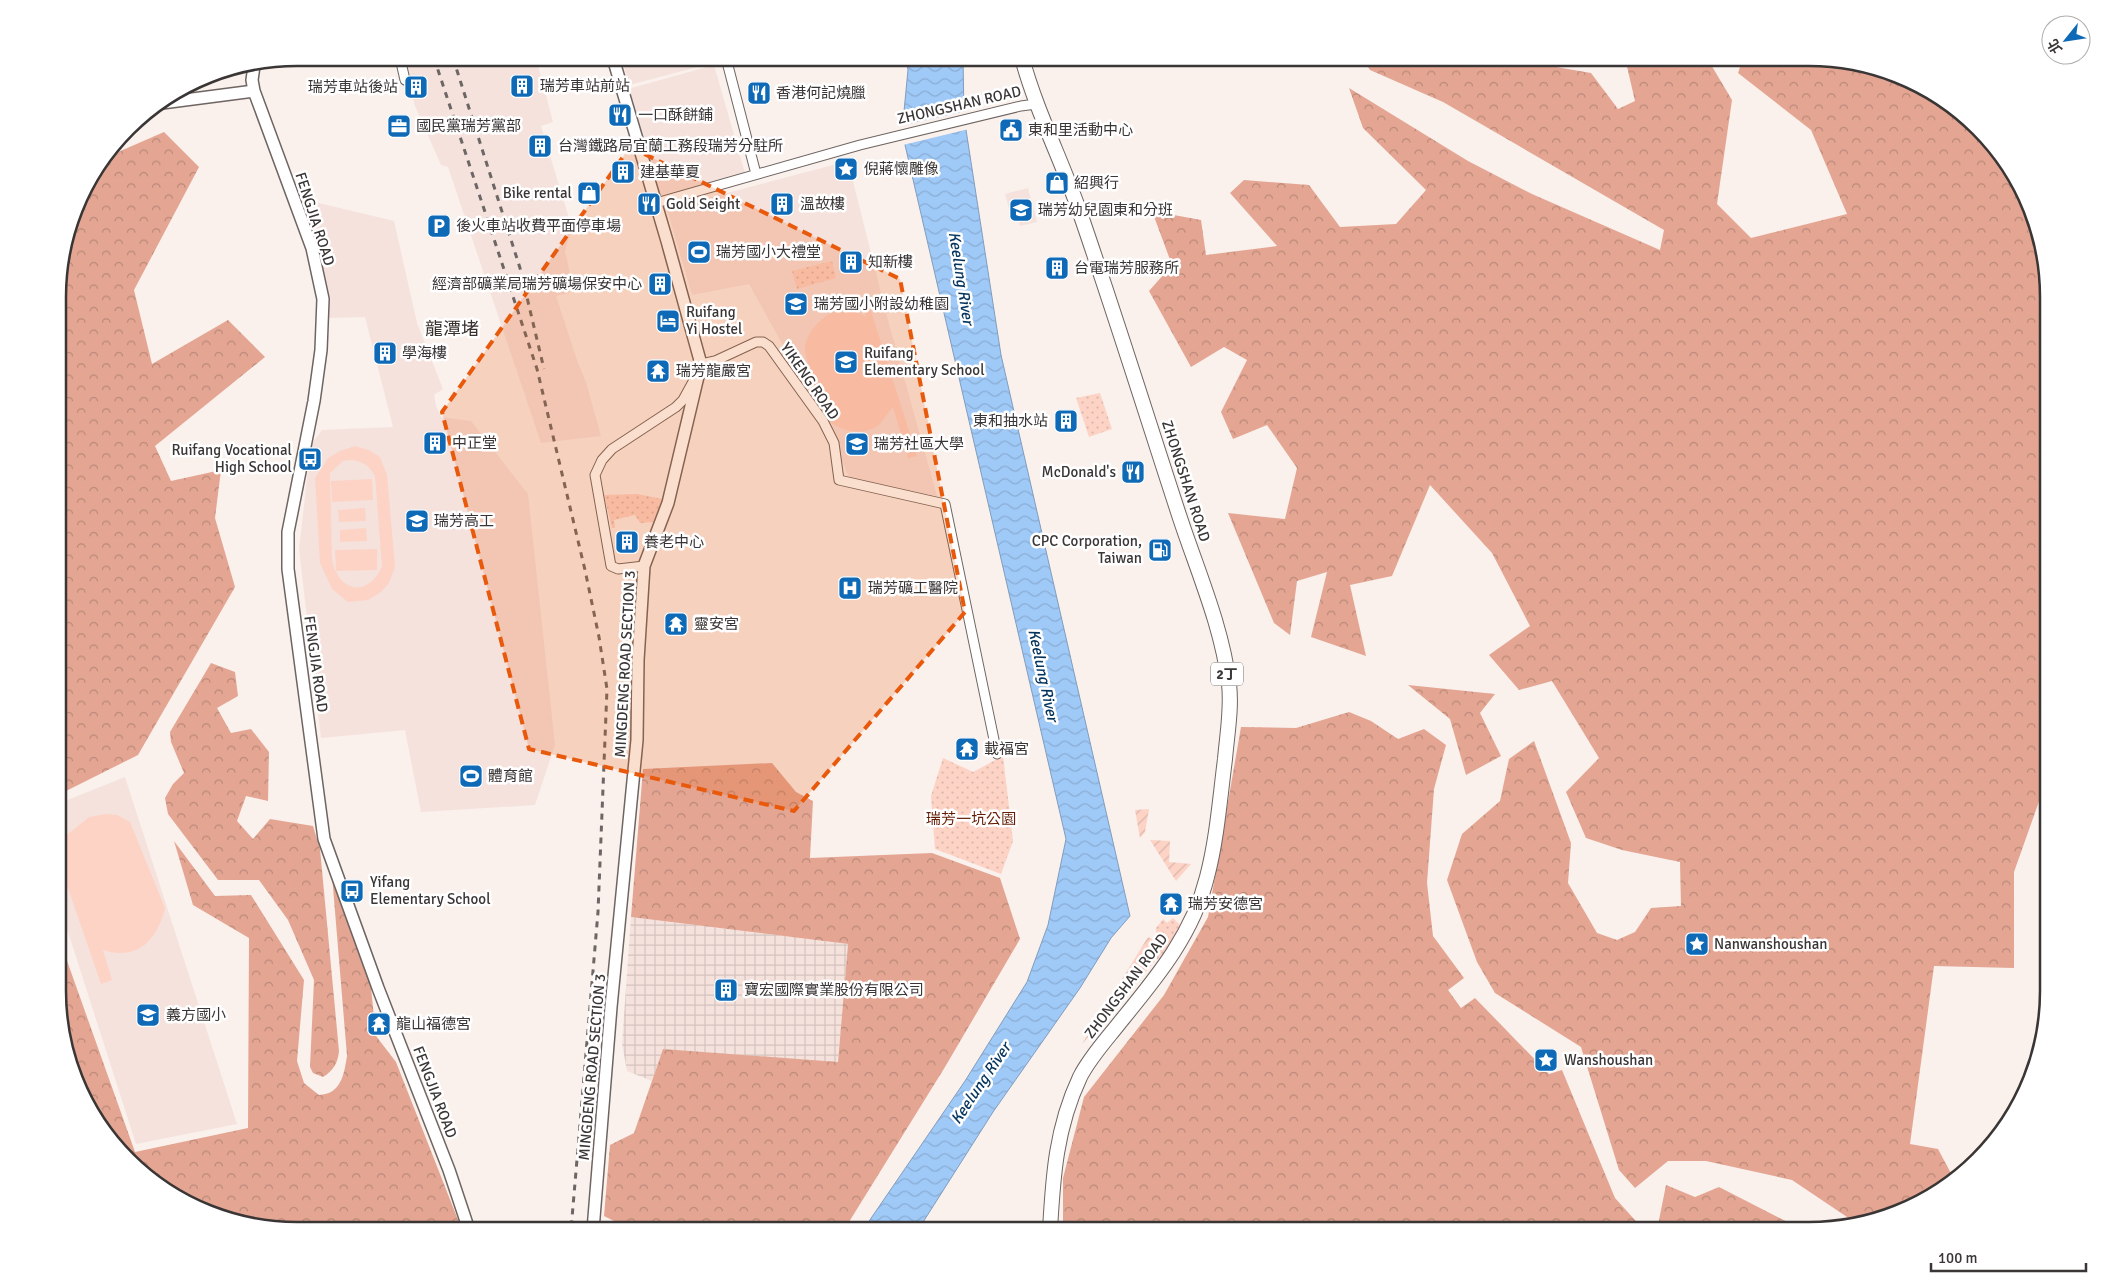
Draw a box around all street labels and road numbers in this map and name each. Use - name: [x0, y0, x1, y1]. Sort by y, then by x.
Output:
- street label: ZHONGSHAN ROAD: [895, 82, 1023, 128]
- street label: FENGJIA ROAD: [291, 170, 339, 268]
- street label: YIKENG ROAD: [777, 339, 843, 423]
- street label: ZHONGSHAN ROAD: [1158, 418, 1214, 544]
- street label: MINGDENG ROAD SECTION 3: [611, 570, 639, 758]
- street label: FENGJIA ROAD: [300, 615, 332, 713]
- road number: 2丁: [1211, 662, 1243, 686]
- street label: ZHONGSHAN ROAD: [1081, 930, 1171, 1042]
- street label: MINGDENG ROAD SECTION 3: [575, 973, 609, 1161]
- street label: FENGJIA ROAD: [409, 1043, 461, 1141]

